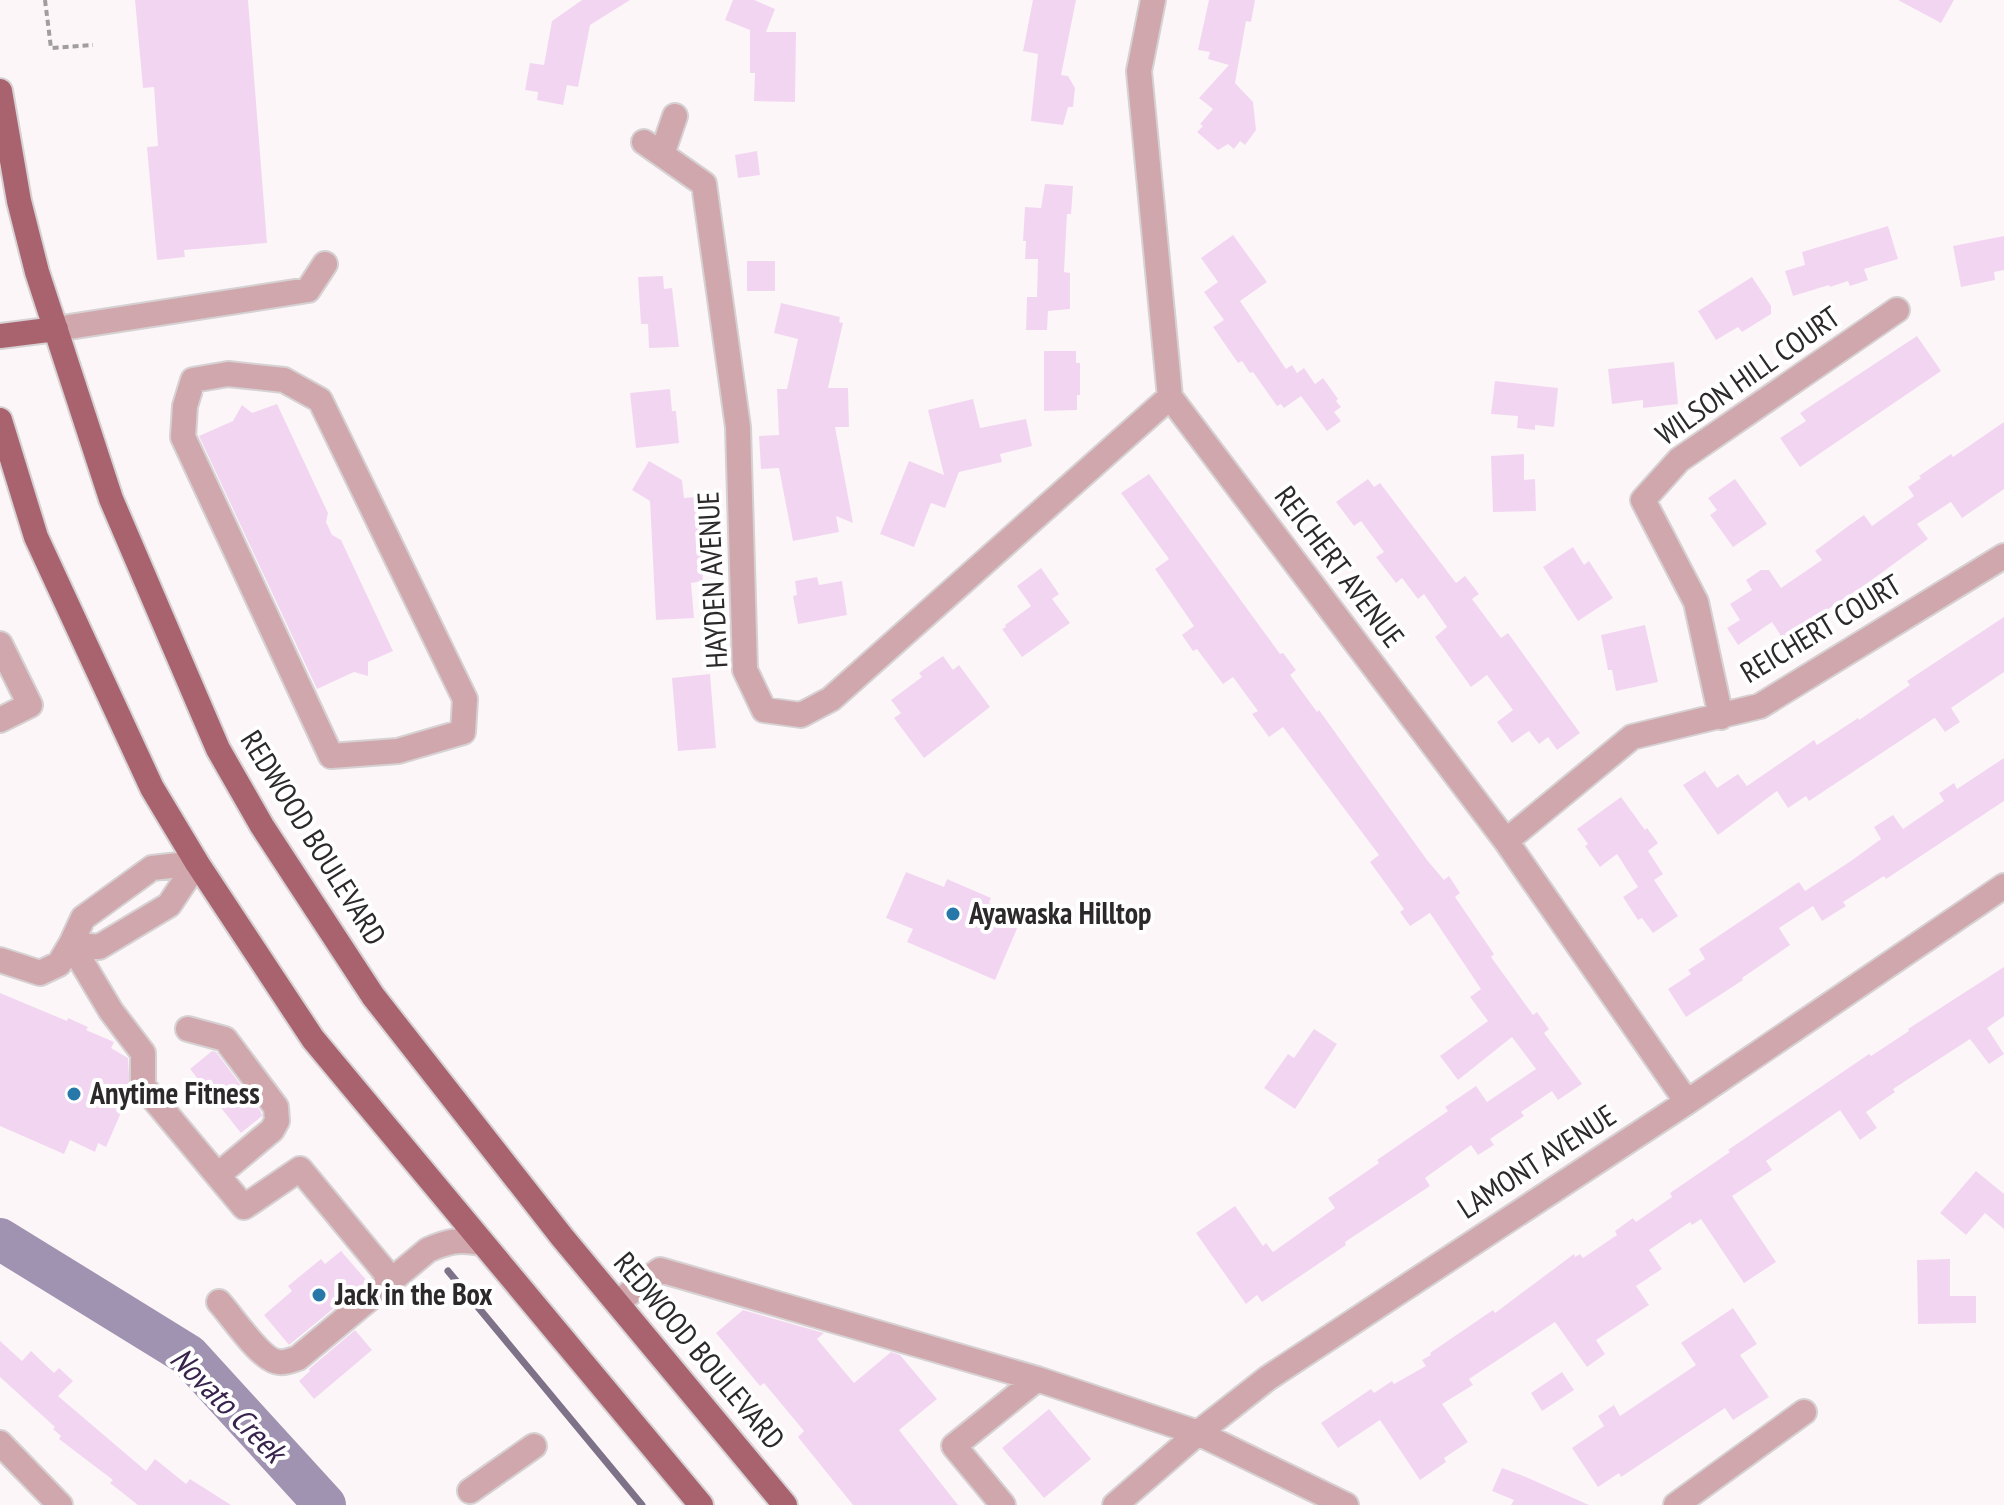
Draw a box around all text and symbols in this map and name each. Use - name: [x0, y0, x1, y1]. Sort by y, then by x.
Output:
- street label: WILSON HILL COURT: [1647, 297, 1847, 453]
- street label: REICHERT AVENUE: [1267, 478, 1414, 655]
- street label: HAYDEN AVENUE: [687, 491, 736, 669]
- street label: REICHERT COURT: [1733, 565, 1908, 691]
- street label: REDWOOD BOULEVARD: [233, 723, 396, 952]
- place label: Ayawaska Hilltop: [968, 893, 1151, 932]
- marker: Ayawaska Hilltop: [944, 905, 962, 923]
- place label: Anytime Fitness: [89, 1073, 260, 1112]
- marker: Anytime Fitness: [65, 1085, 83, 1103]
- street label: LAMONT AVENUE: [1450, 1095, 1623, 1226]
- street label: REDWOOD BOULEVARD: [606, 1243, 794, 1457]
- place label: Jack in the Box: [334, 1274, 493, 1313]
- marker: Jack in the Box: [310, 1286, 328, 1304]
- water label: Novato Creek: [162, 1338, 298, 1474]

